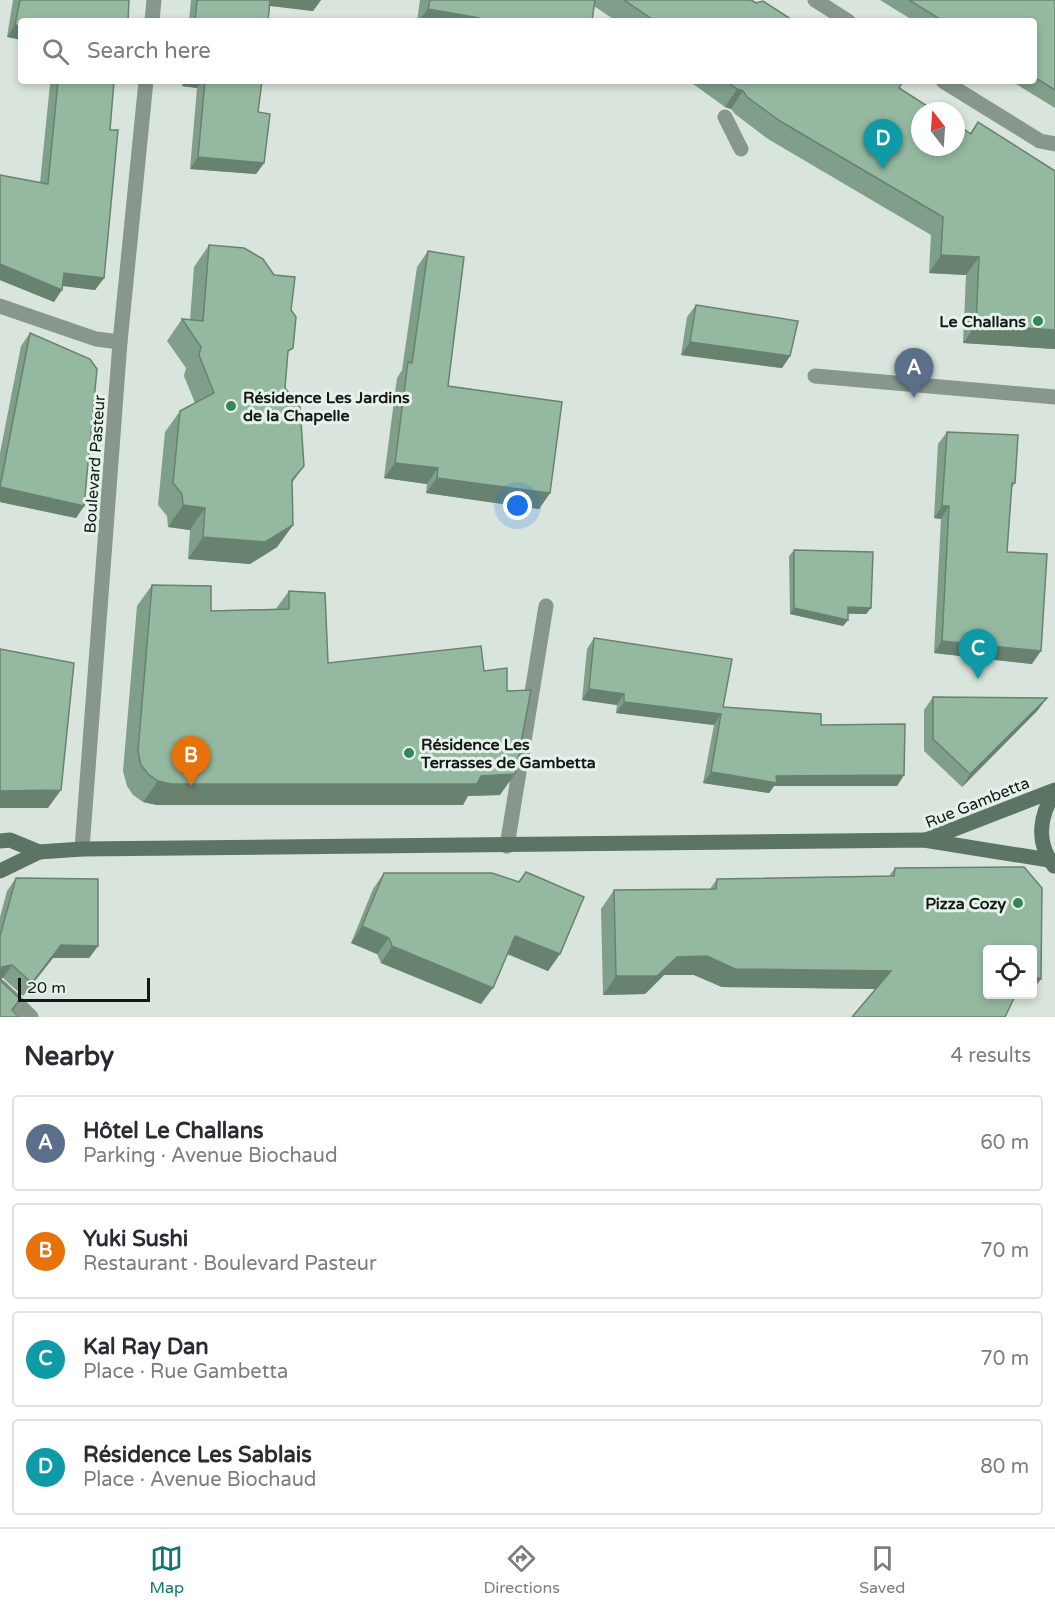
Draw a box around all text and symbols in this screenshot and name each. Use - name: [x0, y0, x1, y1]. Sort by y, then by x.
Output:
- search box: [18, 18, 1037, 84]
- icon: search: [39, 35, 72, 68]
- text: Search here: [87, 38, 211, 64]
- north arrow: [911, 102, 965, 156]
- pin: D: [864, 120, 902, 169]
- place label: Le Challans: [939, 312, 1026, 332]
- marker: Le Challans: [1031, 314, 1045, 328]
- pin: A: [894, 348, 934, 398]
- place label: Résidence Les Jardins de la Chapelle: [243, 388, 410, 426]
- street label: Boulevard Pasteur: [80, 393, 110, 534]
- marker: Résidence Les Jardins de la Chapelle: [224, 399, 238, 413]
- your location: [503, 491, 532, 520]
- pin: C: [958, 630, 998, 679]
- place label: Résidence Les Terrasses de Gambetta: [420, 735, 596, 773]
- pin: B: [172, 736, 210, 786]
- marker: Résidence Les Terrasses de Gambetta: [402, 746, 416, 760]
- street label: Rue Gambetta: [922, 773, 1032, 833]
- place label: Pizza Cozy: [925, 894, 1006, 914]
- marker: Pizza Cozy: [1011, 896, 1025, 910]
- map controls: [983, 945, 1037, 999]
- button: locate: [983, 945, 1037, 999]
- scale bar: [18, 975, 150, 1002]
- text: 20 m: [27, 978, 66, 998]
- text: Nearby: [24, 1041, 114, 1072]
- text: 4 results: [951, 1044, 1031, 1068]
- text: Hôtel Le Challans: [83, 1118, 264, 1144]
- text: A: [38, 1131, 53, 1155]
- text: 60 m: [980, 1131, 1029, 1155]
- text: Parking · Avenue Biochaud: [83, 1144, 338, 1168]
- text: Yuki Sushi: [83, 1226, 188, 1252]
- text: B: [39, 1239, 52, 1263]
- text: 70 m: [980, 1239, 1029, 1263]
- text: Restaurant · Boulevard Pasteur: [83, 1252, 377, 1276]
- text: Kal Ray Dan: [83, 1334, 209, 1360]
- text: C: [39, 1347, 52, 1371]
- text: 70 m: [980, 1347, 1029, 1371]
- text: Place · Rue Gambetta: [83, 1360, 288, 1384]
- text: Résidence Les Sablais: [83, 1442, 312, 1468]
- text: D: [38, 1455, 53, 1479]
- text: 80 m: [980, 1455, 1029, 1479]
- text: Place · Avenue Biochaud: [83, 1468, 316, 1492]
- tab: Map: [150, 1542, 184, 1598]
- tab: Directions: [483, 1542, 560, 1598]
- tab: Saved: [859, 1542, 905, 1598]

